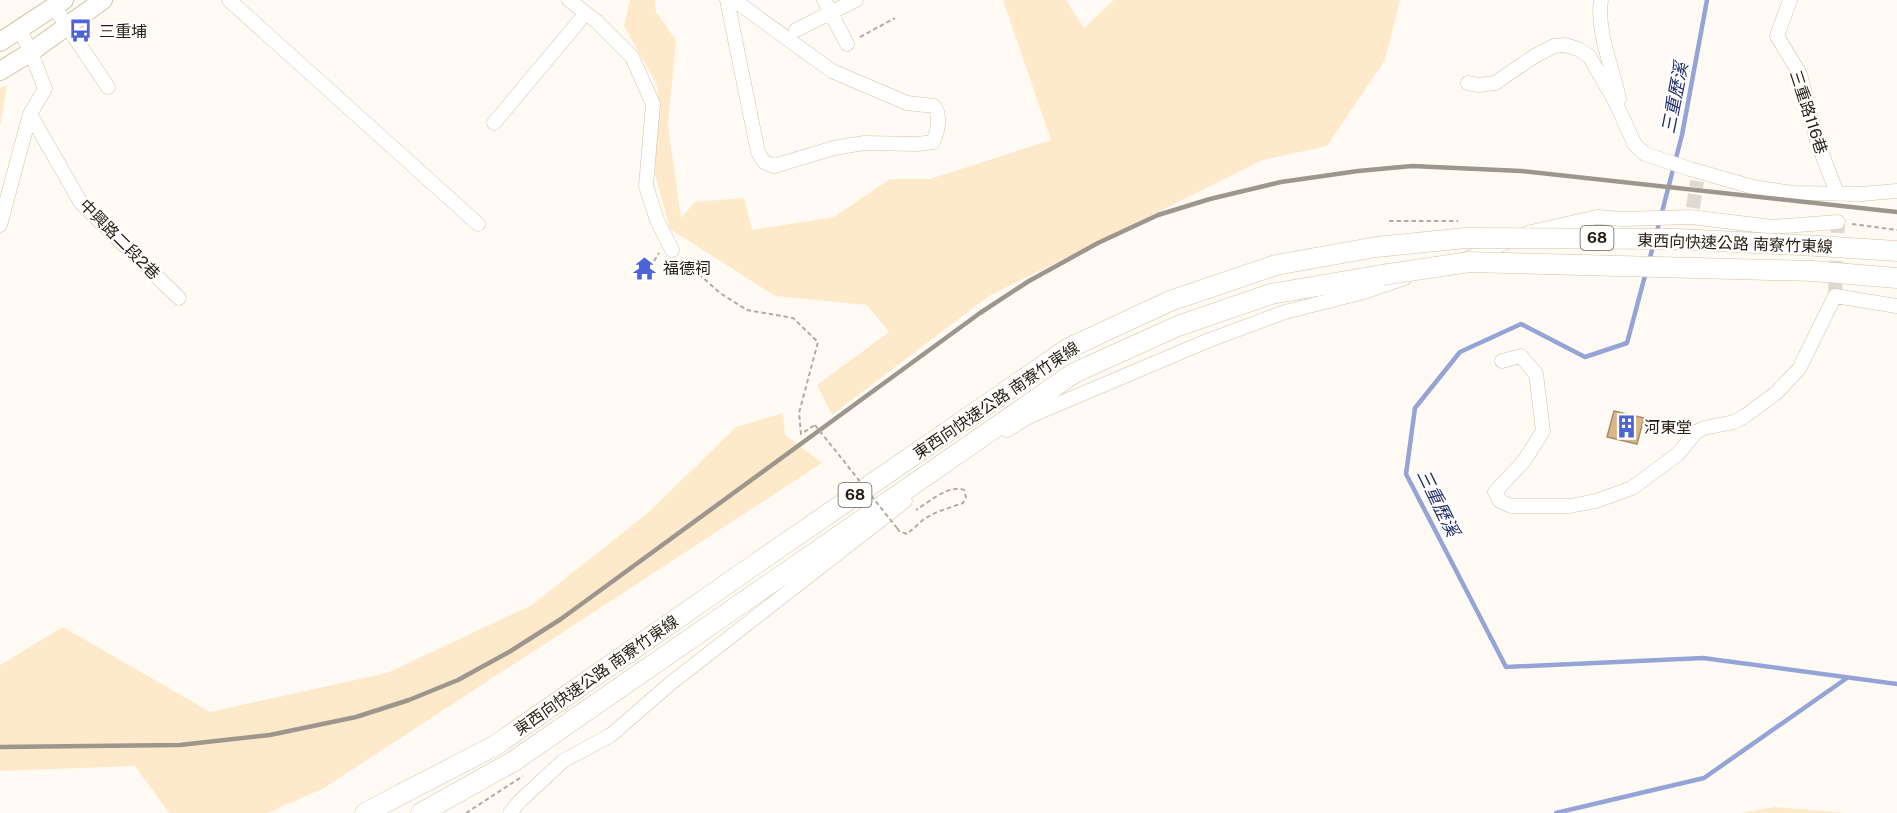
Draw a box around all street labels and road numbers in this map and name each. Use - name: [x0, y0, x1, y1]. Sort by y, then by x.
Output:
- street label: 三重路116巷: [1786, 68, 1831, 156]
- street label: 中興路二段2巷: [76, 195, 164, 283]
- road number: 68: [1580, 226, 1614, 250]
- street label: 東西向快速公路 南寮竹東線: [1637, 231, 1833, 256]
- street label: 東西向快速公路 南寮竹東線: [910, 338, 1083, 463]
- road number: 68: [838, 483, 872, 507]
- street label: 東西向快速公路 南寮竹東線: [511, 611, 682, 739]

